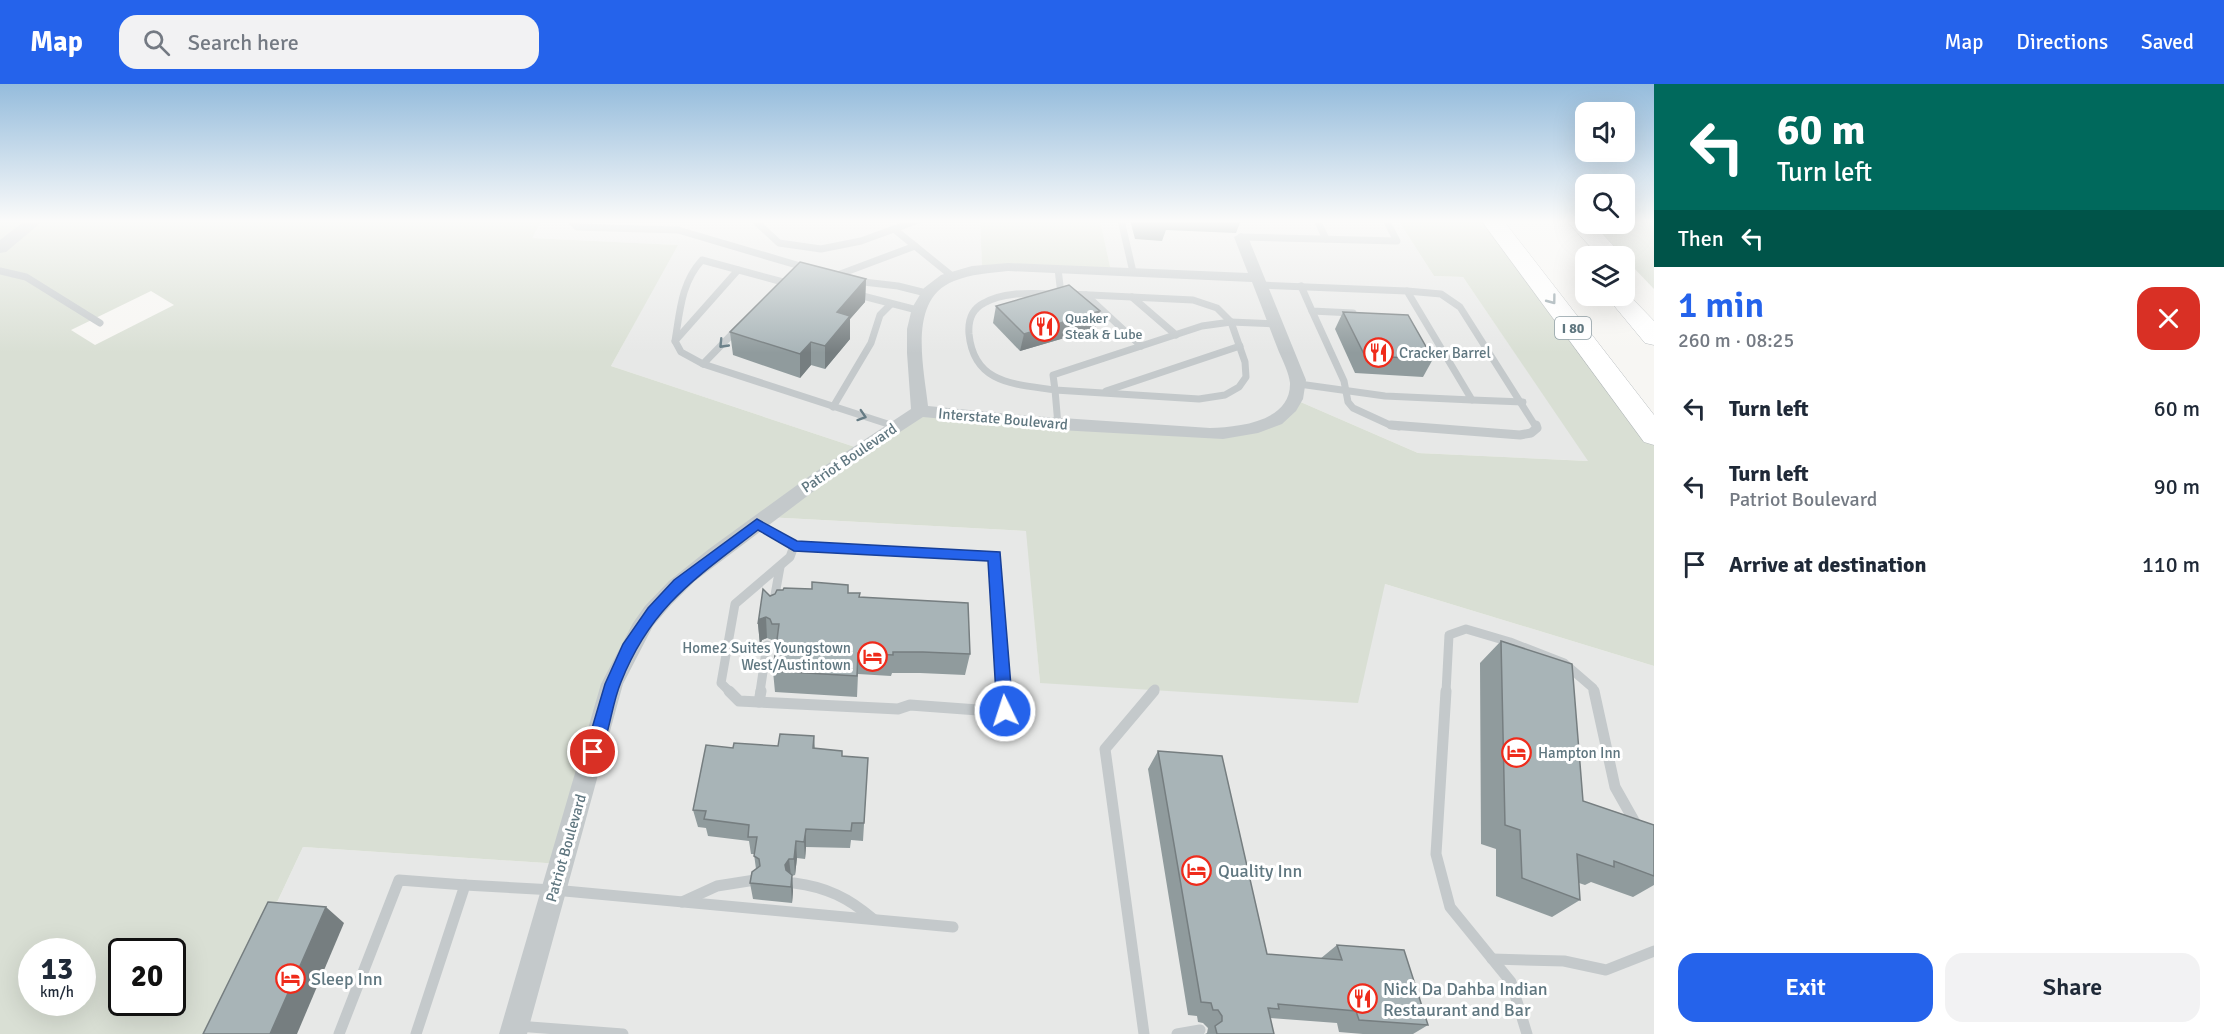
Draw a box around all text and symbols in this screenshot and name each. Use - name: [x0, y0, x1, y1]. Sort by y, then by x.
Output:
- search box: [119, 15, 539, 69]
- text: Map: [30, 25, 83, 59]
- icon: search: [140, 26, 173, 59]
- text: Search here: [188, 29, 299, 56]
- text: Map: [1945, 29, 1983, 55]
- text: Directions: [2016, 29, 2108, 55]
- text: Saved: [2141, 29, 2194, 55]
- map controls: [1575, 102, 1635, 306]
- button: sound: [1575, 102, 1635, 162]
- text: 60 m: [1777, 105, 1866, 156]
- icon: left: [1678, 108, 1756, 186]
- text: Turn left: [1777, 156, 1872, 189]
- button: search: [1575, 174, 1635, 234]
- icon: left: [1736, 222, 1769, 255]
- text: Then: [1678, 225, 1724, 252]
- button: layers: [1575, 246, 1635, 306]
- text: 1 min: [1678, 283, 1764, 328]
- button: close: [2137, 287, 2200, 350]
- one-way arrow: [1545, 294, 1556, 305]
- restaurant icon: Quaker Steak & Lube: [1028, 310, 1060, 342]
- place label: Quaker Steak & Lube: [1065, 310, 1143, 343]
- road number: I 80: [1555, 317, 1591, 339]
- text: 260 m · 08:25: [1678, 328, 1794, 353]
- one-way arrow: [720, 336, 731, 347]
- restaurant icon: Cracker Barrel: [1362, 337, 1394, 369]
- place label: Cracker Barrel: [1399, 344, 1491, 362]
- icon: left: [1678, 392, 1711, 425]
- text: Turn left: [1729, 395, 1809, 422]
- text: 60 m: [2154, 395, 2200, 422]
- street label: Interstate Boulevard: [937, 404, 1069, 434]
- one-way arrow: [856, 409, 867, 421]
- street label: Patriot Boulevard: [798, 419, 900, 497]
- text: Turn left: [1729, 460, 1809, 487]
- icon: left: [1678, 470, 1711, 503]
- text: 90 m: [2154, 473, 2200, 500]
- text: Patriot Boulevard: [1729, 487, 1877, 512]
- icon: arrive: [1678, 548, 1711, 581]
- text: Arrive at destination: [1729, 551, 1926, 578]
- text: 110 m: [2142, 551, 2200, 578]
- place label: Home2 Suites Youngstown West/Austintown: [682, 639, 851, 674]
- hotel icon: Home2 Suites Youngstown West/Austintown: [856, 641, 888, 673]
- position arrow: [973, 679, 1037, 743]
- pin: [567, 726, 618, 777]
- icon: arrive: [576, 735, 609, 768]
- hotel icon: Hampton Inn: [1501, 737, 1533, 769]
- place label: Hampton Inn: [1538, 744, 1621, 762]
- street label: Patriot Boulevard: [542, 792, 590, 904]
- hotel icon: Quality Inn: [1181, 855, 1213, 887]
- place label: Quality Inn: [1218, 860, 1302, 882]
- speed limit sign: 20: [108, 938, 186, 1016]
- text: 13: [41, 951, 73, 988]
- button: Exit: [1678, 953, 1933, 1022]
- button: Share: [1945, 953, 2200, 1022]
- hotel icon: Sleep Inn: [274, 963, 306, 995]
- place label: Sleep Inn: [311, 968, 383, 990]
- place label: Nick Da Dahba Indian Restaurant and Bar: [1383, 978, 1548, 1021]
- text: km/h: [40, 983, 74, 1001]
- restaurant icon: Nick Da Dahba Indian Restaurant and Bar: [1346, 983, 1378, 1015]

